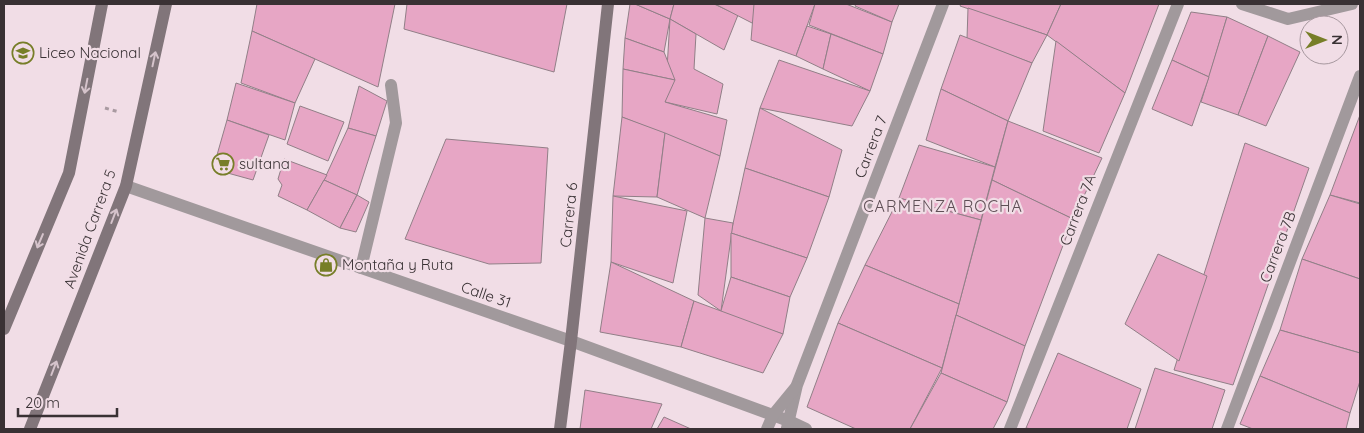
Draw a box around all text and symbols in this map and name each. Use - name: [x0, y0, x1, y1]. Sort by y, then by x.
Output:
- north arrow: [1299, 15, 1349, 65]
- text: N: [1328, 35, 1346, 45]
- school or university icon: Liceo Nacional: [11, 41, 35, 65]
- place label: Liceo Nacional: [39, 43, 141, 62]
- one-way arrow: [150, 52, 159, 68]
- one-way arrow: [81, 77, 90, 93]
- street label: Carrera 7: [850, 113, 891, 181]
- supermarket icon: sultana: [211, 152, 235, 176]
- place label: sultana: [239, 154, 290, 173]
- street label: Avenida Carrera 5: [59, 167, 120, 291]
- street label: Carrera 7A: [1055, 171, 1100, 248]
- street label: Carrera 6: [556, 181, 581, 248]
- district label: CARMENZA ROCHA: [863, 196, 1023, 216]
- street label: Carrera 7B: [1255, 208, 1300, 285]
- one-way arrow: [110, 209, 119, 225]
- one-way arrow: [35, 233, 45, 248]
- shop icon: Montaña y Ruta: [314, 253, 338, 277]
- place label: Montaña y Ruta: [342, 255, 453, 274]
- street label: Calle 31: [459, 277, 514, 312]
- one-way arrow: [50, 360, 59, 376]
- scale bar: [18, 386, 116, 418]
- text: 20 m: [25, 393, 60, 412]

